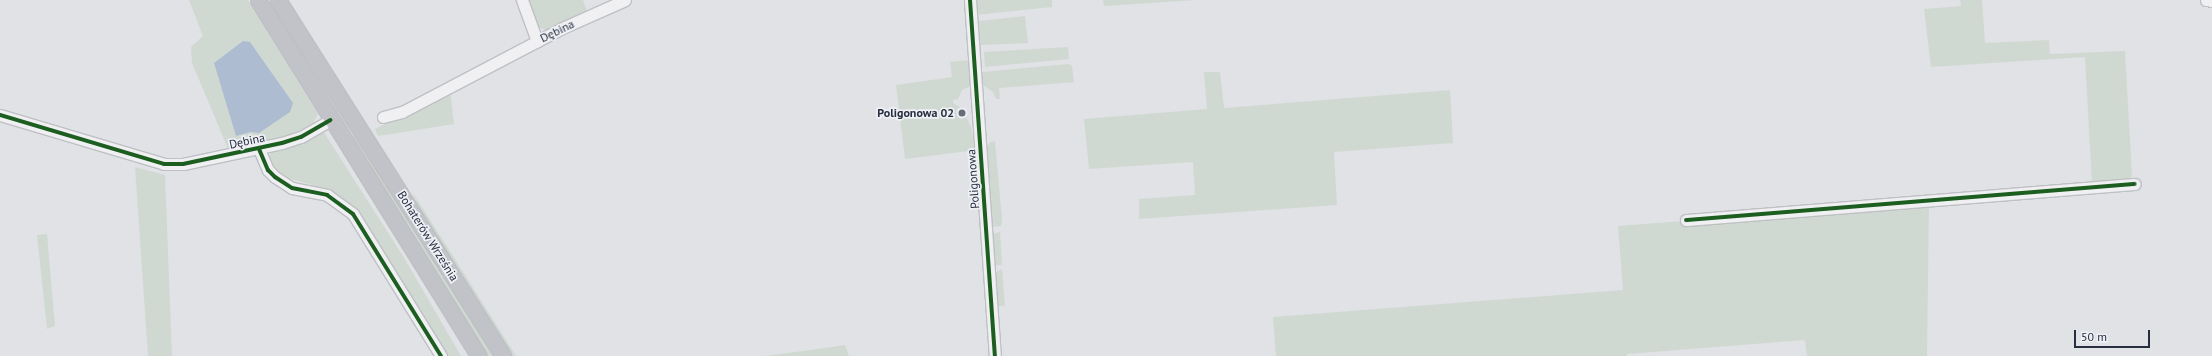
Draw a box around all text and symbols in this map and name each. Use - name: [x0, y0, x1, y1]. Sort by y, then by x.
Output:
- street label: Dębina: [538, 17, 576, 45]
- place label: Poligonowa 02: [877, 106, 954, 120]
- marker: Poligonowa 02: [957, 108, 967, 118]
- street label: Dębina: [228, 130, 266, 152]
- street label: Poligonowa: [964, 149, 982, 209]
- street label: Bohaterów Września: [394, 188, 462, 284]
- scale bar: [2076, 322, 2152, 348]
- text: 50 m: [2081, 329, 2107, 344]

